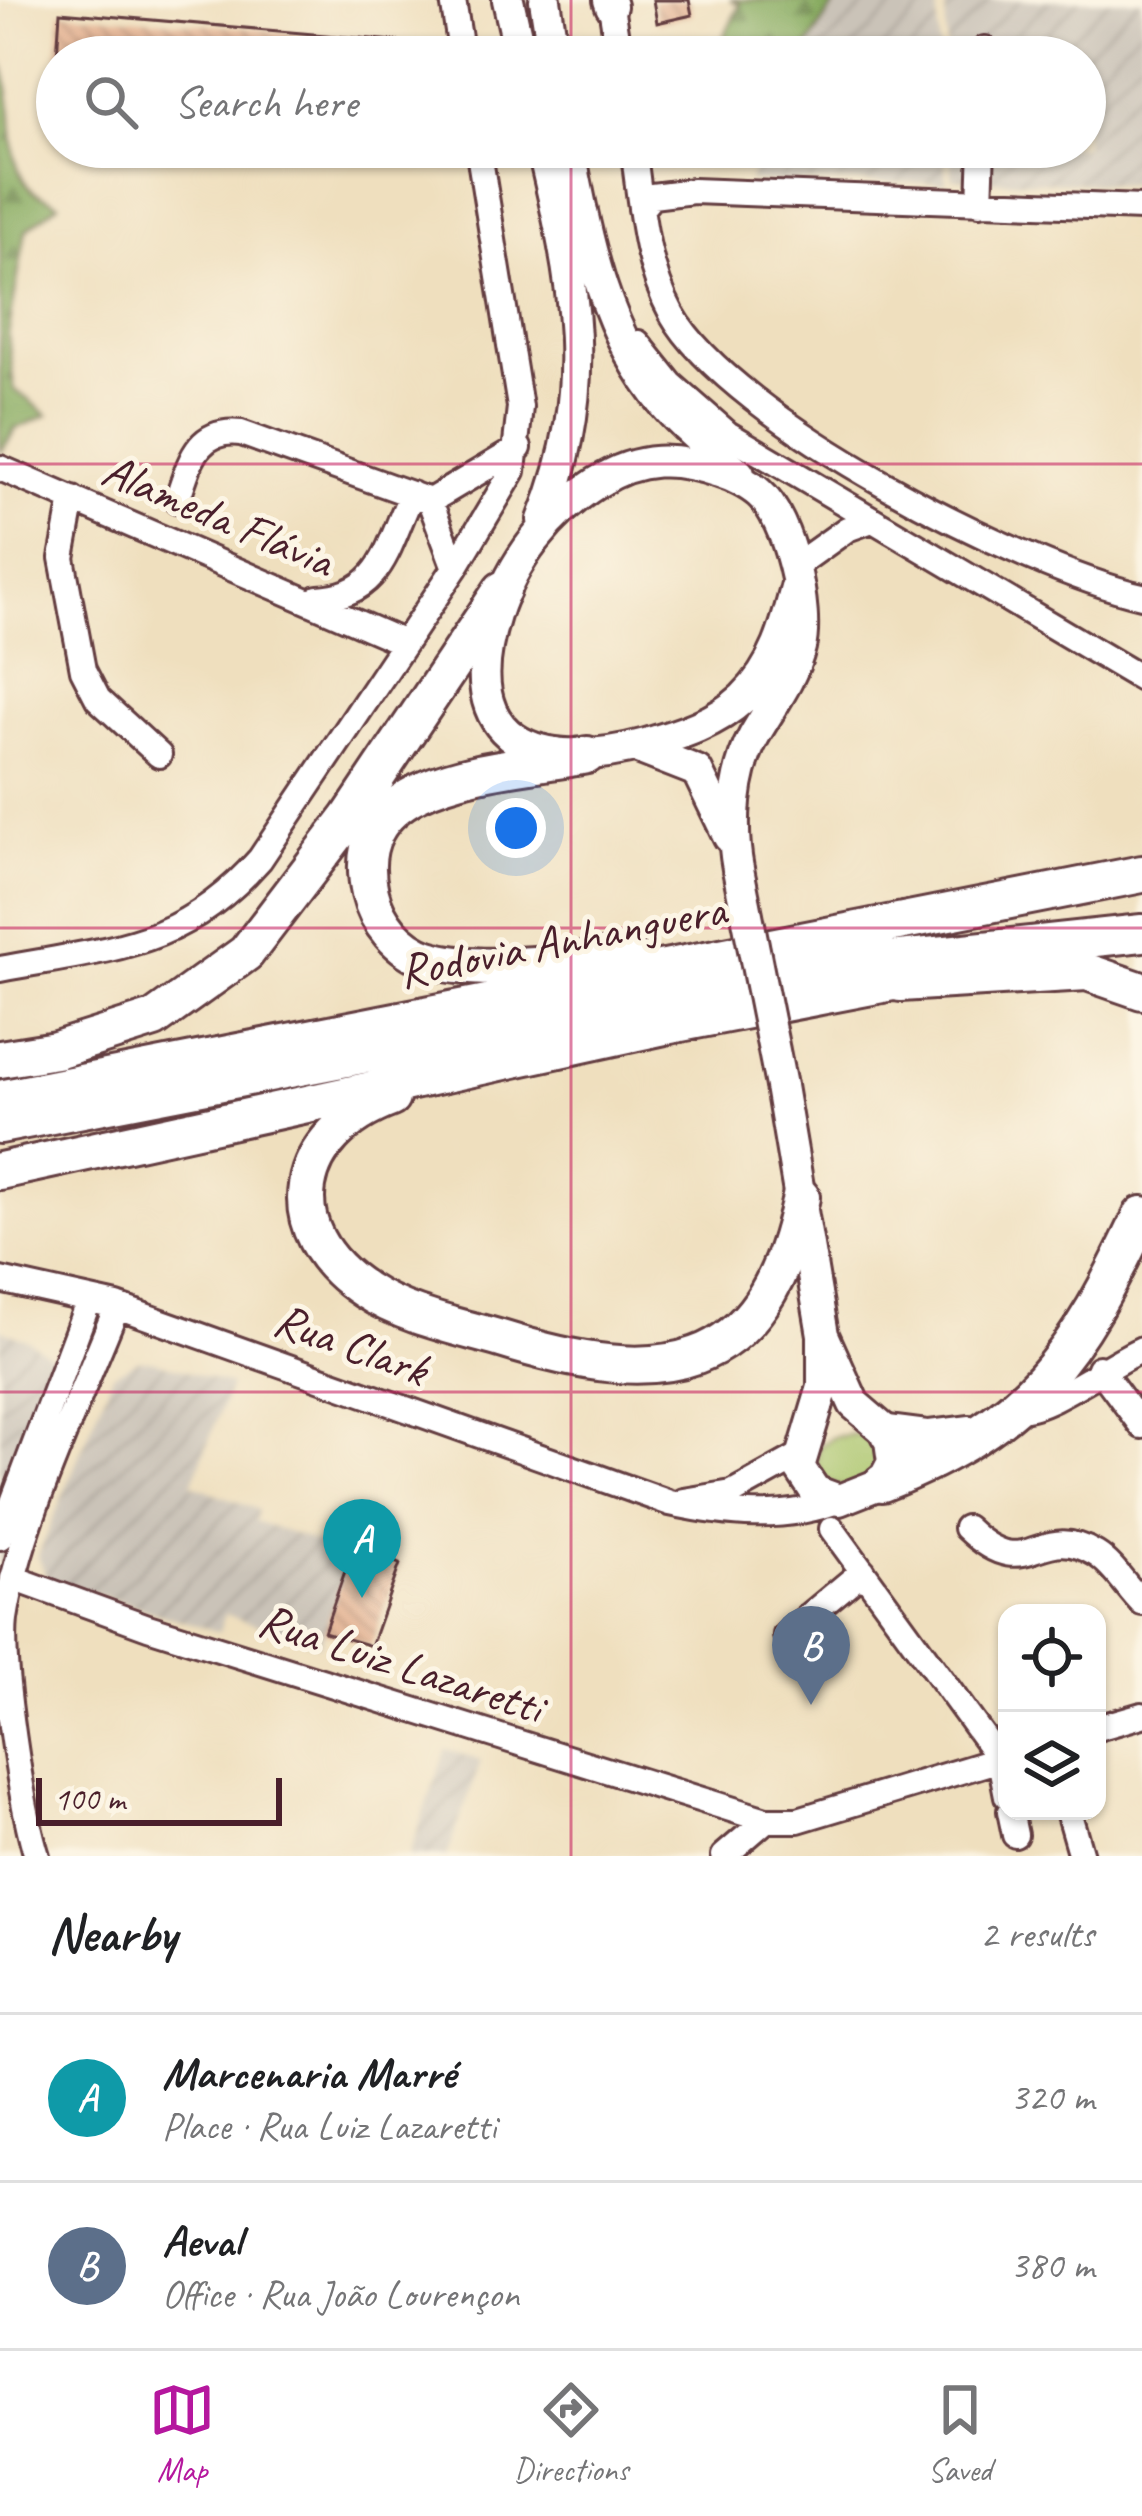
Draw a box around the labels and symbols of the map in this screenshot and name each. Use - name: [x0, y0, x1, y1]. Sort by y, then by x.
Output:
- street label: Alameda Flávia: [94, 440, 345, 592]
- your location: [486, 798, 546, 858]
- street label: Rodovia Anhanguera: [394, 878, 733, 1001]
- street label: Rua Clark: [266, 1289, 439, 1401]
- pin: A: [323, 1499, 401, 1598]
- street label: Rua Luiz Lazaretti: [251, 1589, 555, 1739]
- pin: B: [772, 1606, 850, 1705]
- scale bar: [36, 1772, 282, 1825]

